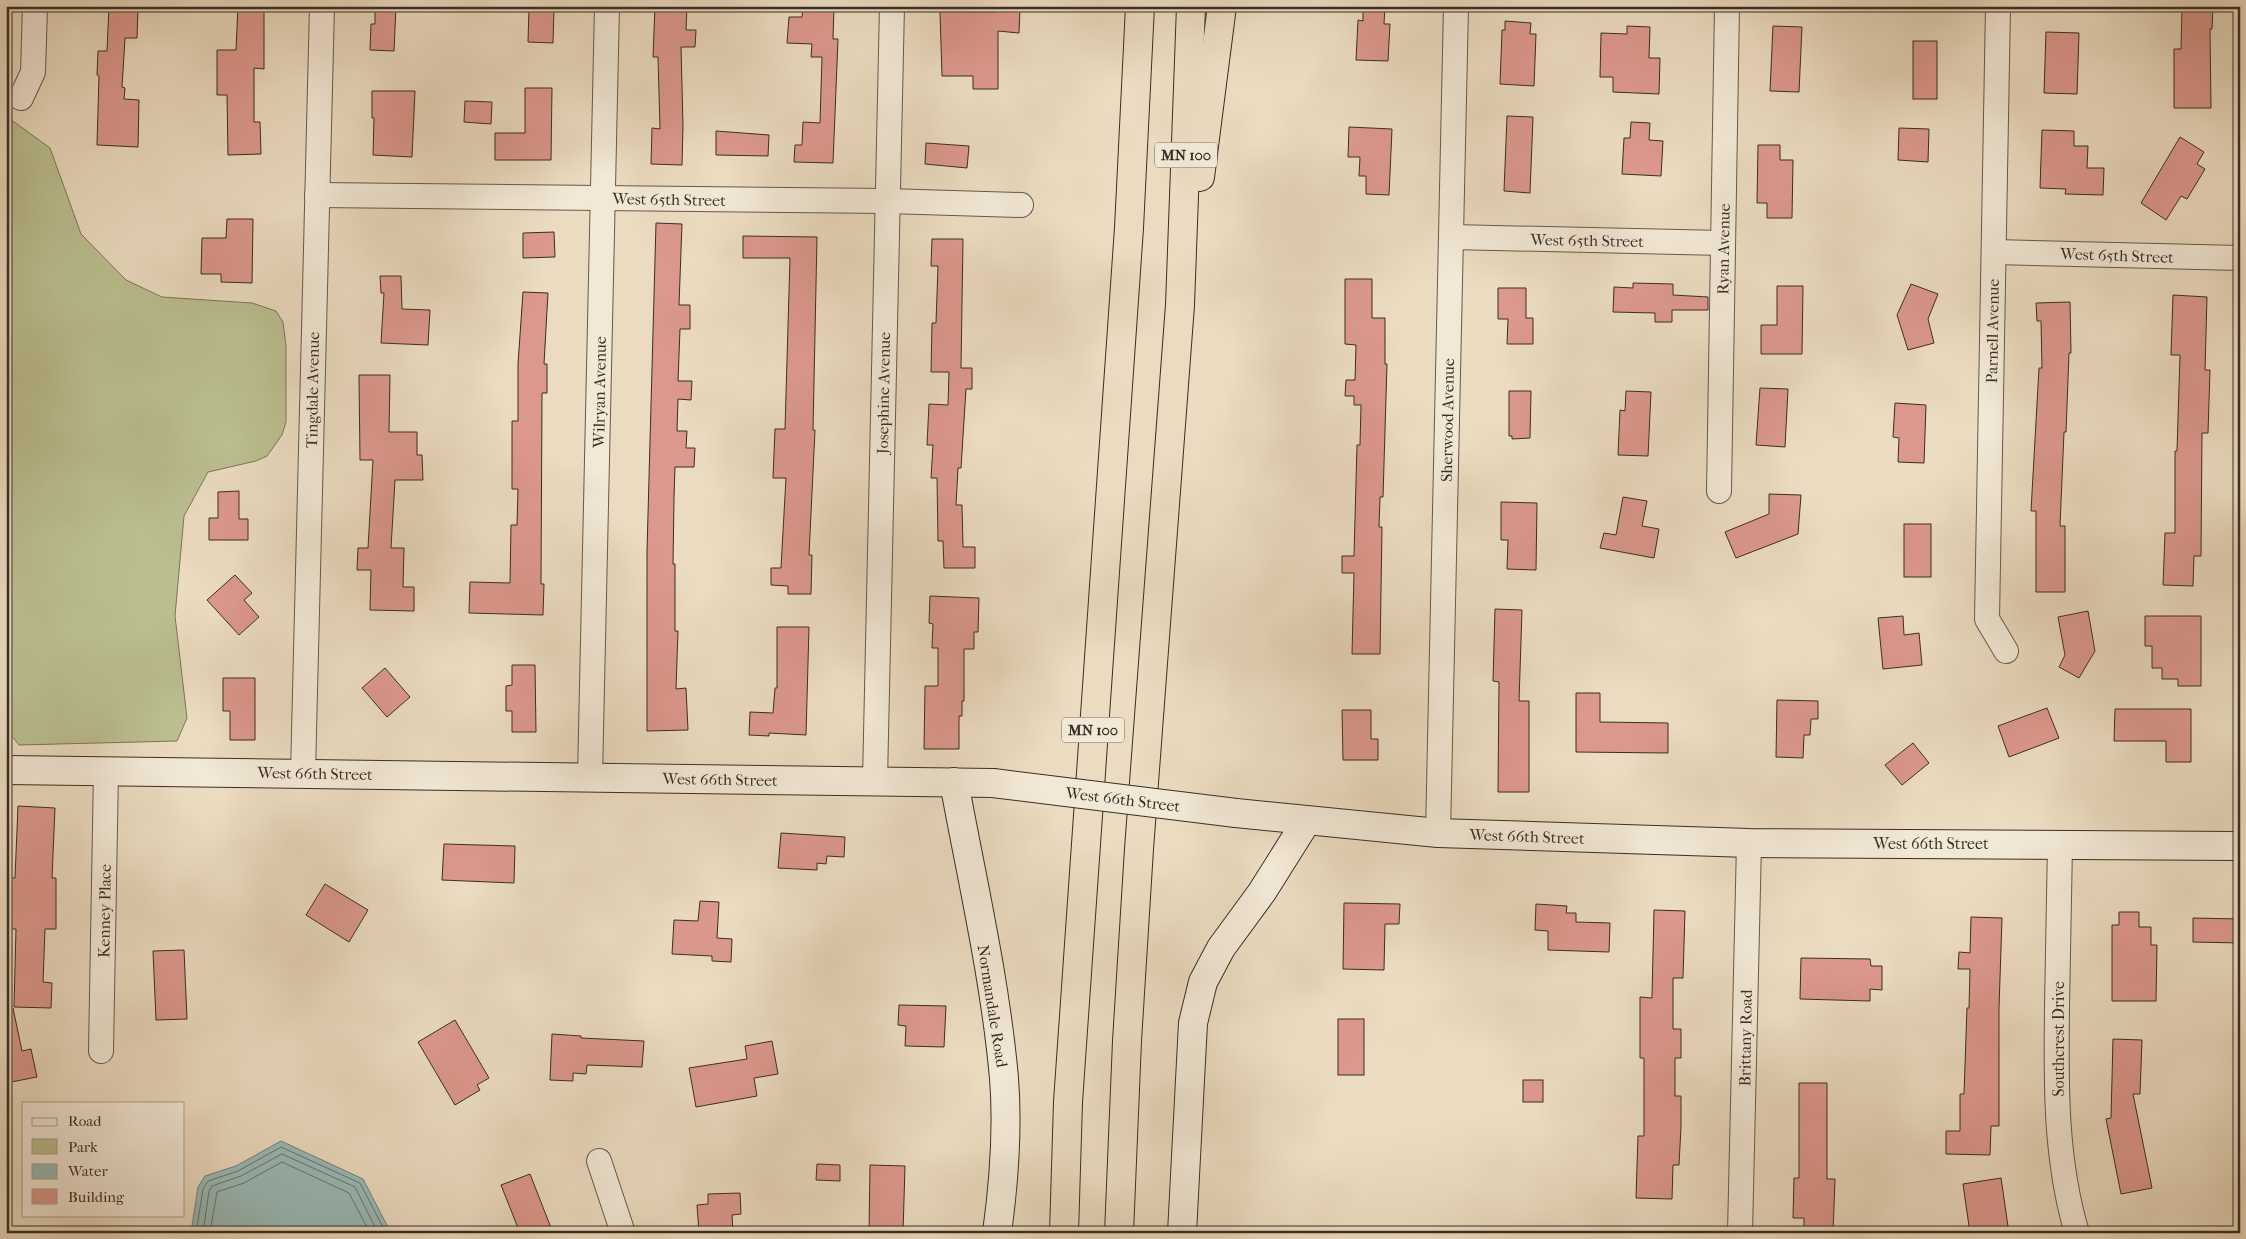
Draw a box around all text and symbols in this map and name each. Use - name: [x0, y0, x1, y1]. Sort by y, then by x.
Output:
- road number: MN 100: [1155, 142, 1217, 168]
- street label: West 65th Street: [611, 189, 726, 210]
- street label: Ryan Avenue: [1713, 203, 1734, 295]
- street label: West 65th Street: [1529, 230, 1644, 251]
- street label: West 65th Street: [2059, 244, 2174, 267]
- street label: Parnell Avenue: [1982, 278, 2003, 384]
- street label: Tingdale Avenue: [302, 332, 323, 448]
- street label: Josephine Avenue: [873, 332, 894, 456]
- street label: Wilryan Avenue: [589, 336, 610, 449]
- street label: Sherwood Avenue: [1437, 358, 1458, 482]
- road number: MN 100: [1062, 718, 1124, 742]
- street label: West 66th Street: [256, 763, 373, 784]
- street label: West 66th Street: [661, 769, 778, 790]
- street label: West 66th Street: [1064, 783, 1182, 816]
- street label: West 66th Street: [1468, 825, 1585, 848]
- street label: West 66th Street: [1872, 834, 1989, 853]
- street label: Kenney Place: [94, 864, 115, 958]
- street label: Normandale Road: [973, 943, 1012, 1069]
- street label: Southcrest Drive: [2049, 981, 2068, 1097]
- street label: Brittany Road: [1735, 989, 1756, 1087]
- legend: [22, 1102, 185, 1216]
- text: Road: [68, 1112, 102, 1130]
- text: Park: [68, 1138, 98, 1156]
- text: Water: [67, 1162, 108, 1180]
- text: Building: [68, 1188, 125, 1206]

